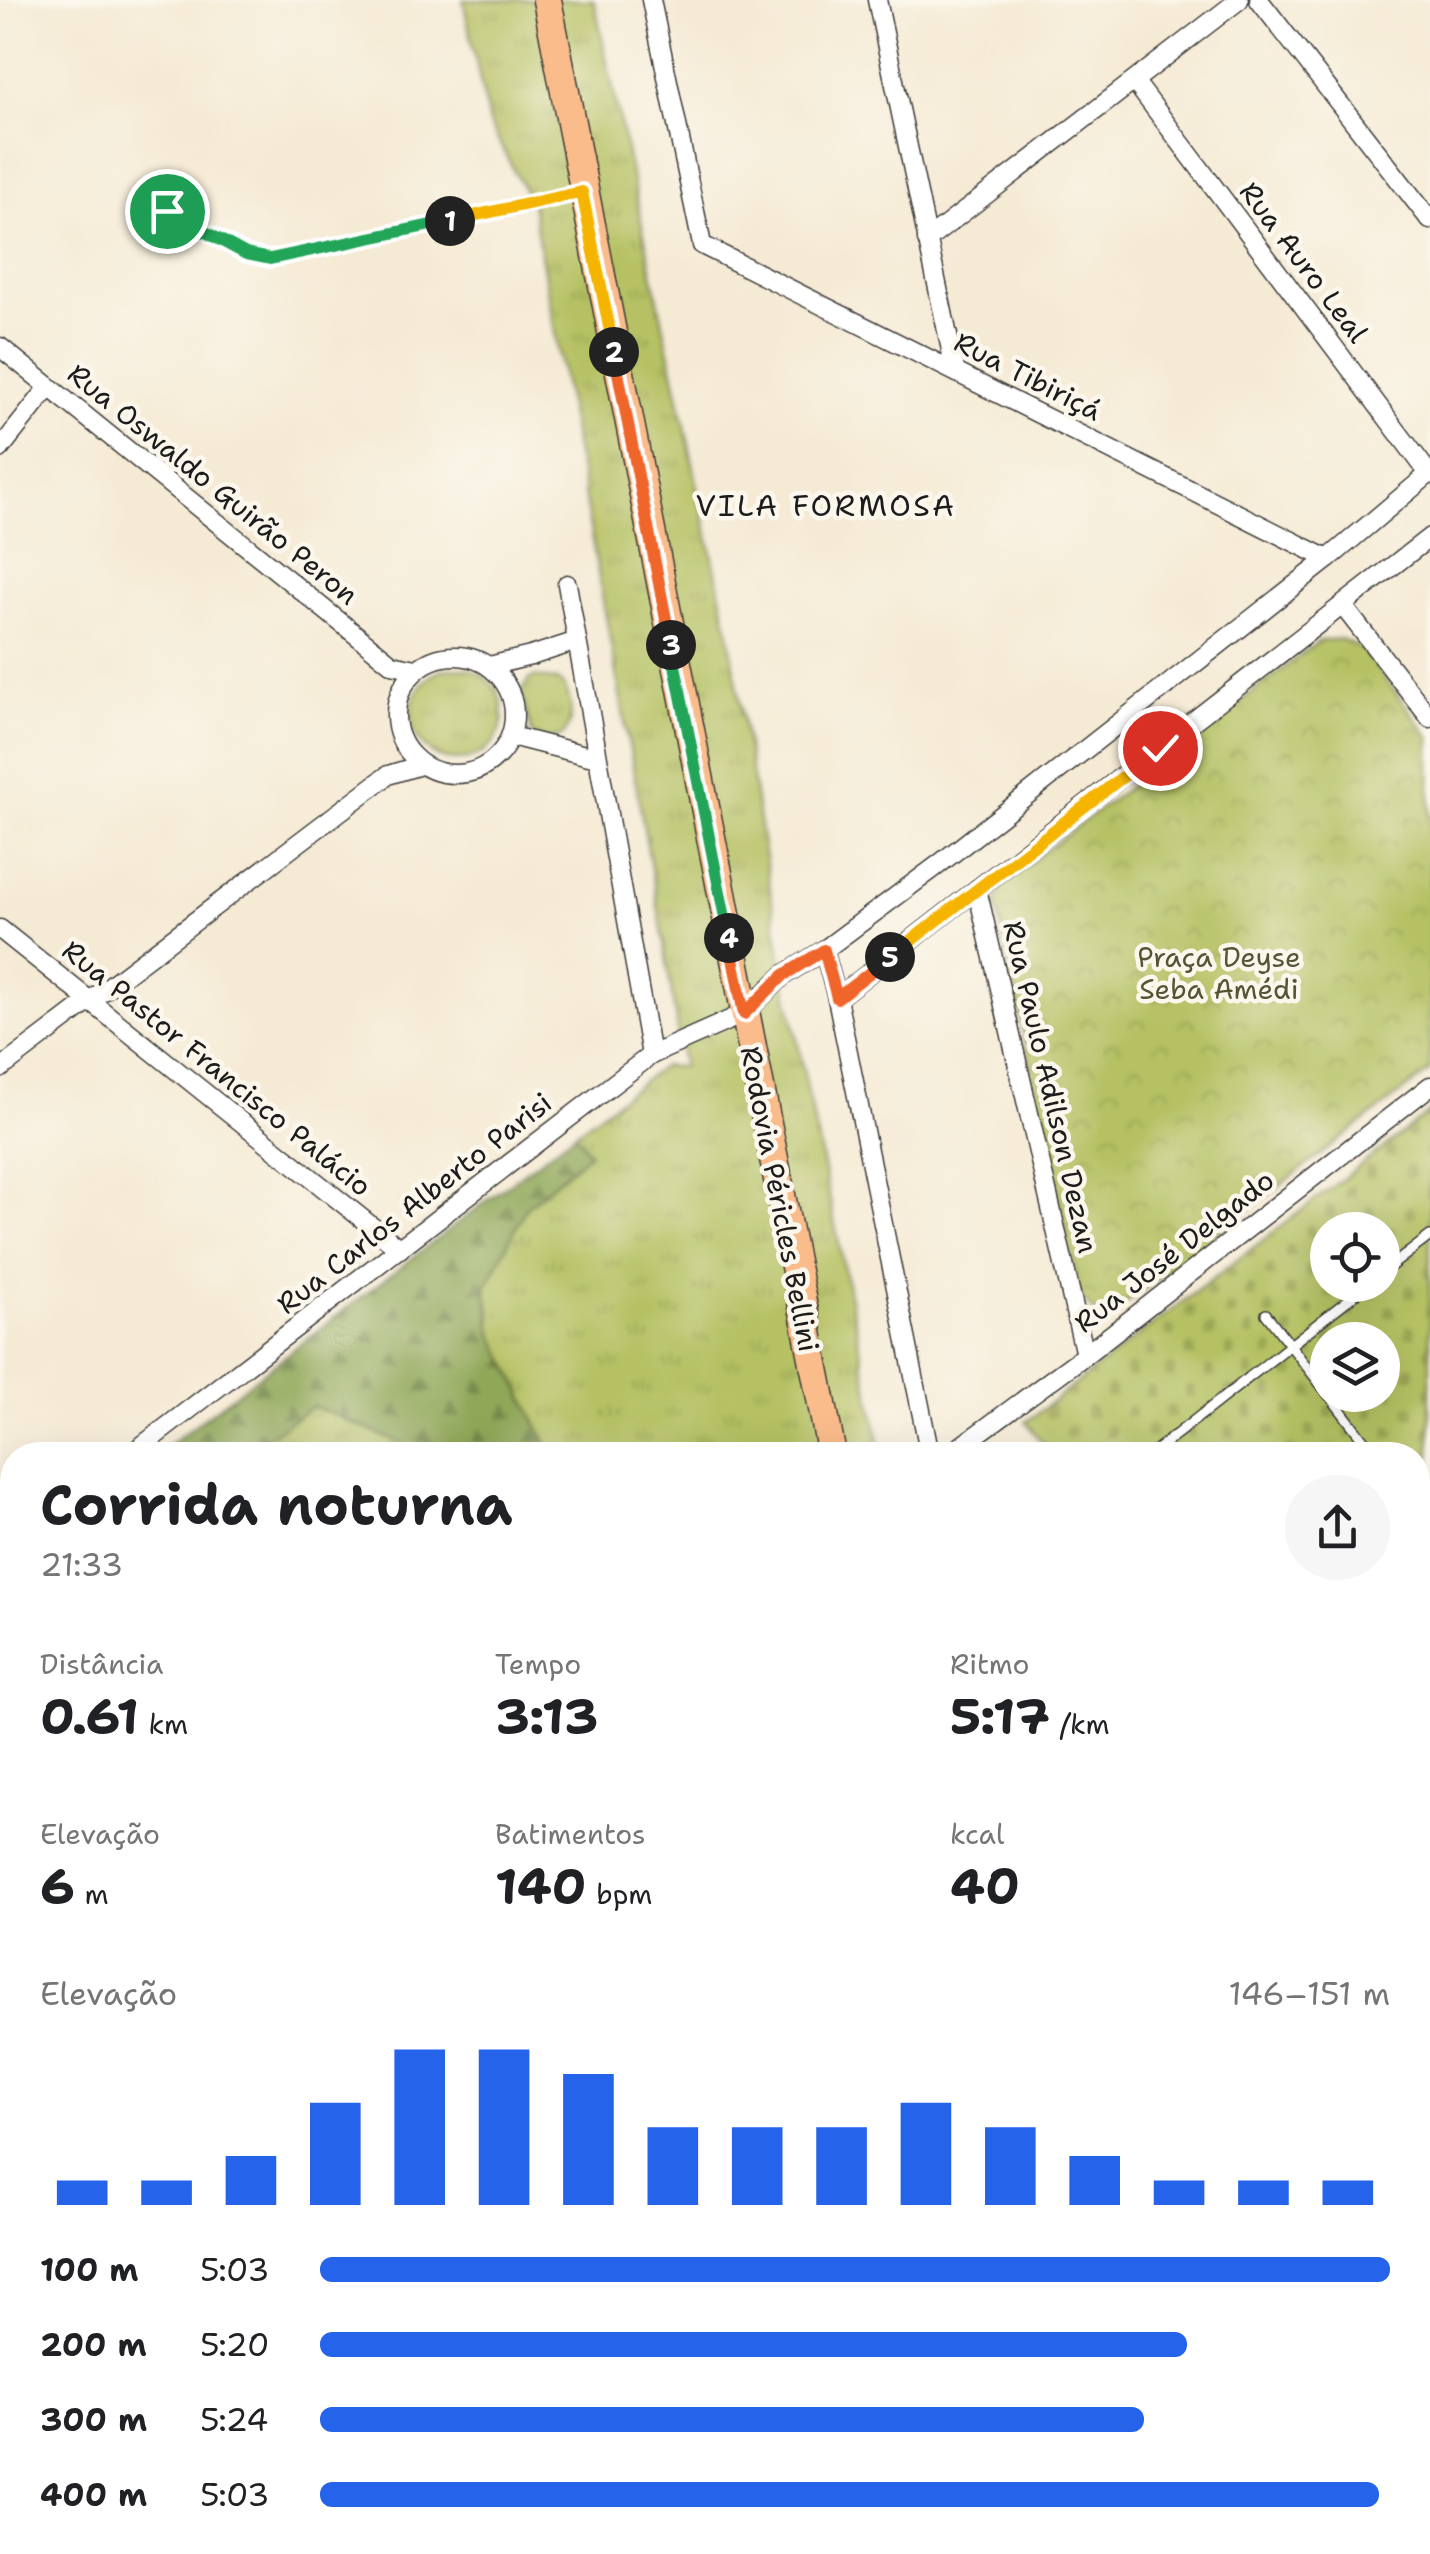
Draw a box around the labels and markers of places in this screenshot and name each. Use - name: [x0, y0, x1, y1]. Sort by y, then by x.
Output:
- pin: [125, 169, 210, 254]
- pin: 1: [425, 196, 475, 246]
- pin: 2: [589, 327, 639, 377]
- pin: 3: [646, 620, 696, 670]
- pin: [1118, 706, 1203, 791]
- pin: 4: [704, 913, 754, 963]
- pin: 5: [865, 932, 915, 982]

